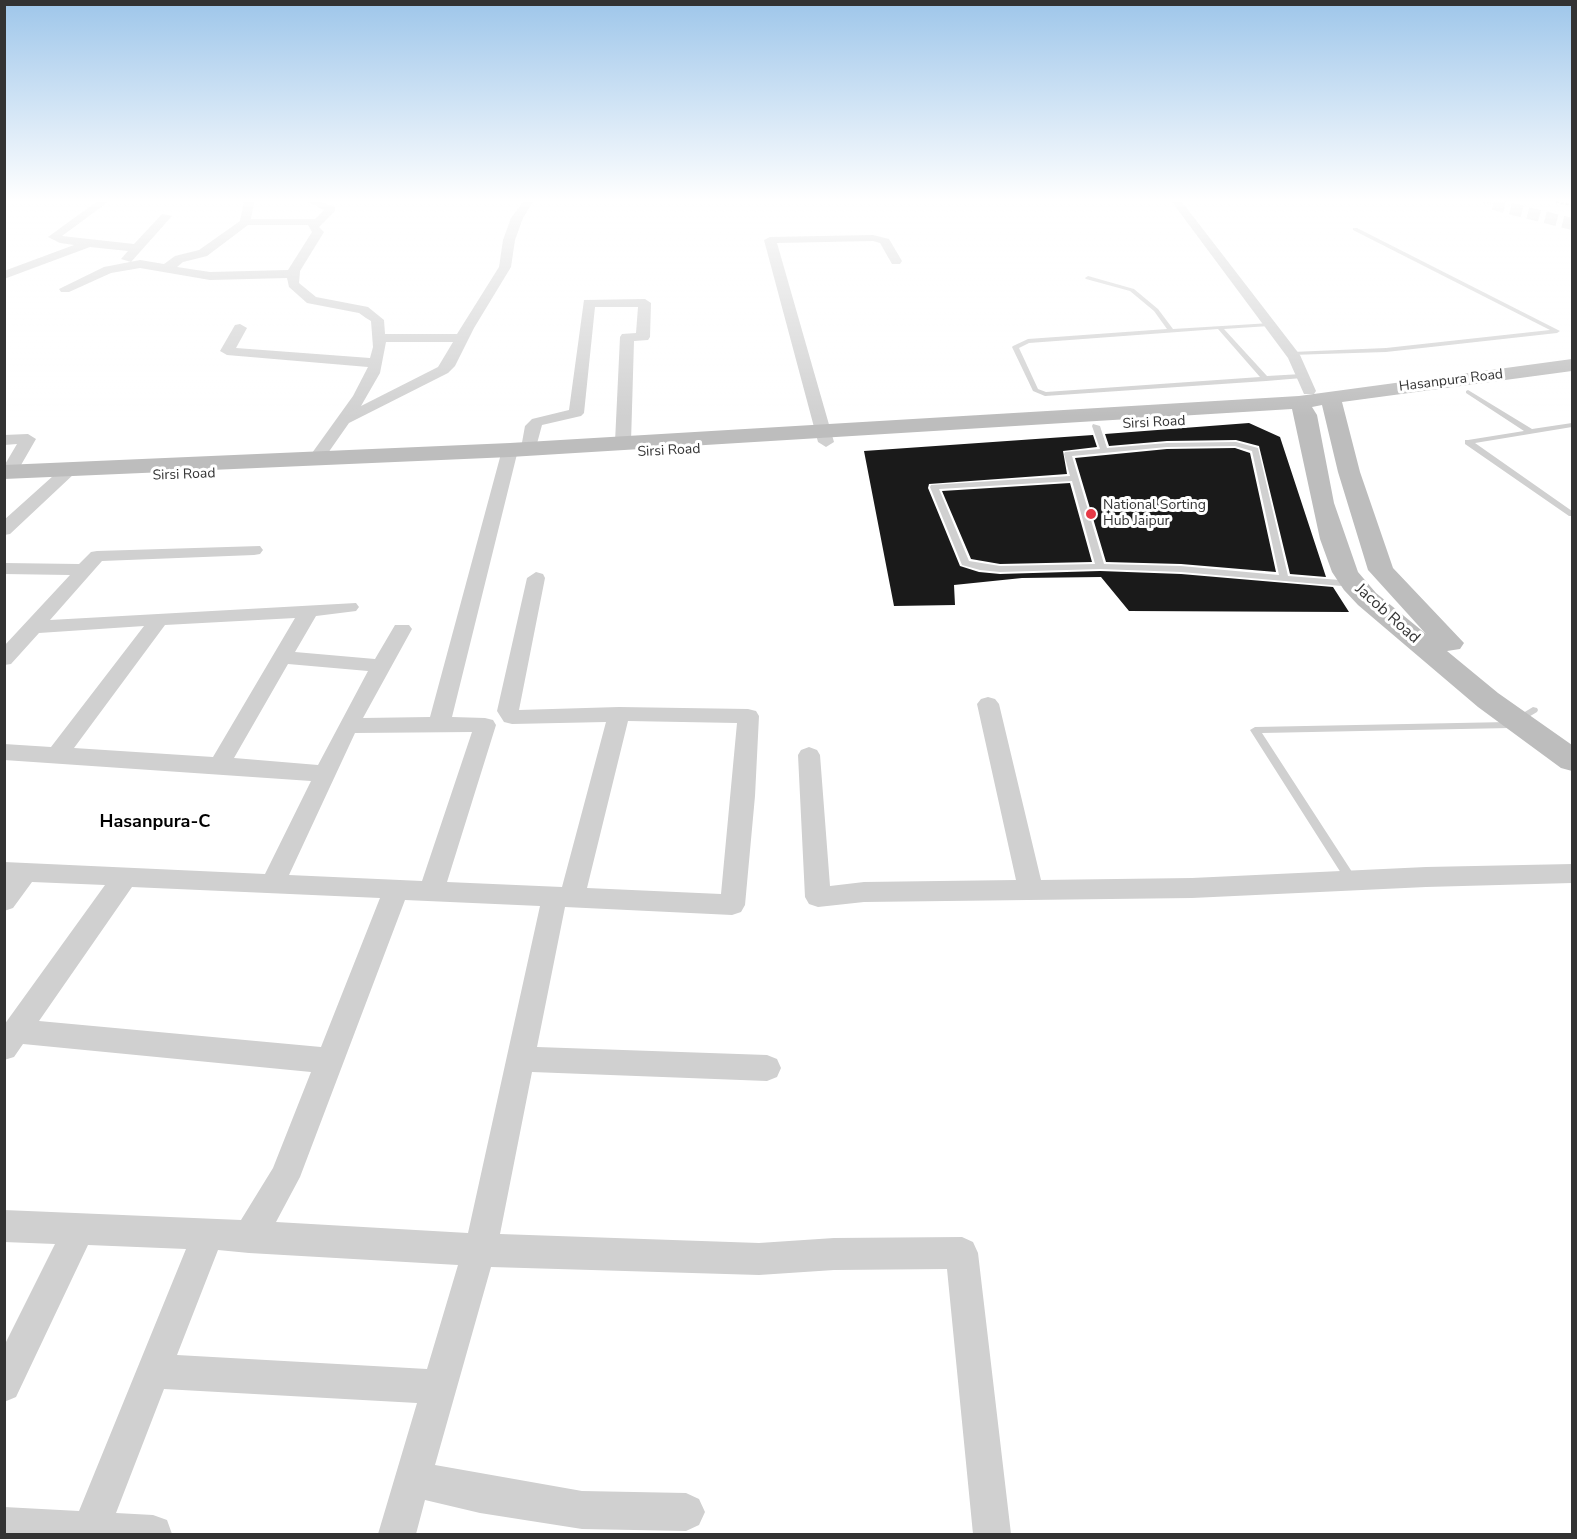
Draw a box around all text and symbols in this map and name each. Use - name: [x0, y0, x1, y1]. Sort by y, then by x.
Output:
- street label: Hasanpura Road: [1398, 366, 1504, 396]
- street label: Sirsi Road: [1122, 413, 1186, 433]
- street label: Sirsi Road: [637, 441, 701, 461]
- street label: Sirsi Road: [152, 466, 216, 484]
- place label: National Sorting Hub Jaipur: [1103, 498, 1206, 530]
- marker: National Sorting Hub Jaipur: [1084, 507, 1098, 521]
- street label: Jacob Road: [1351, 580, 1423, 648]
- district label: Hasanpura-C: [100, 812, 210, 834]

